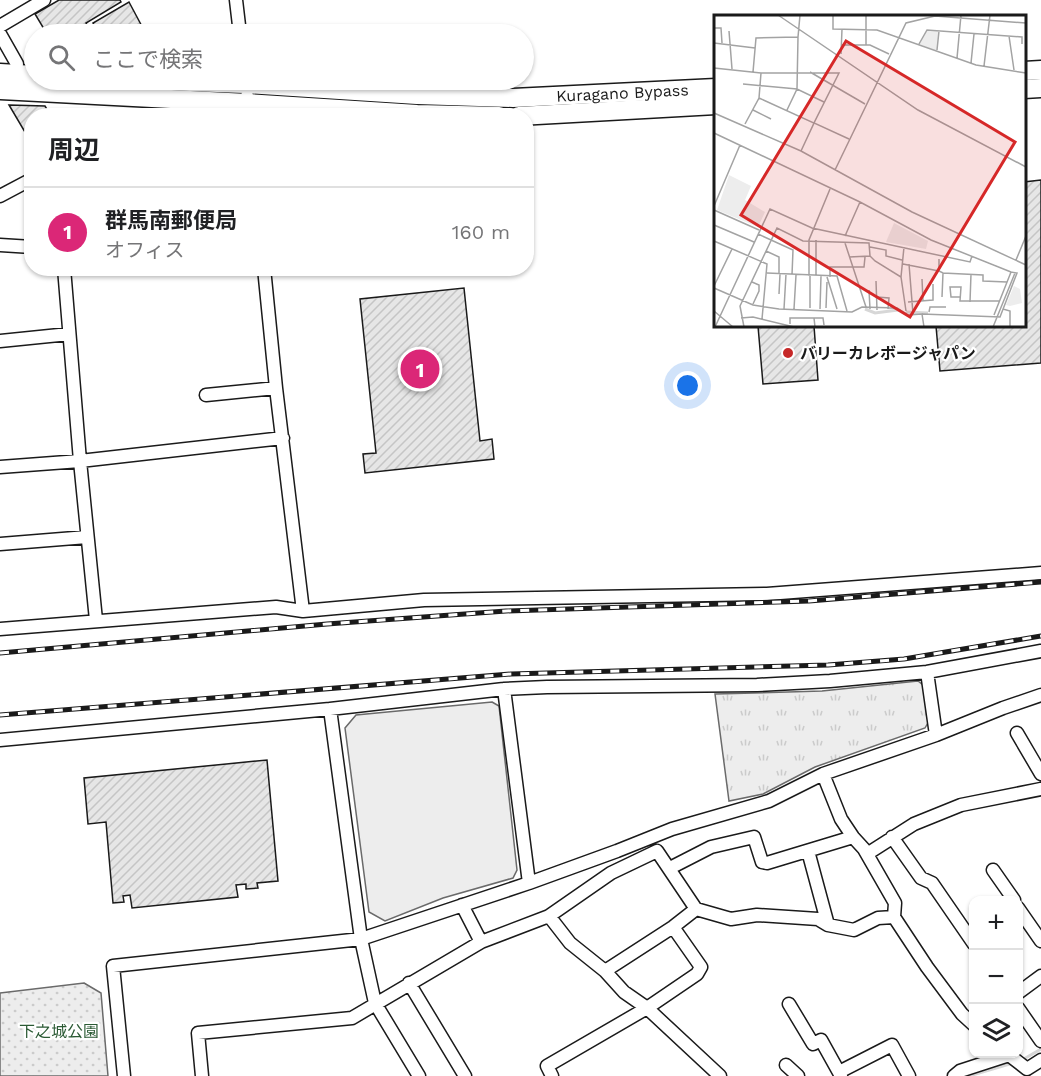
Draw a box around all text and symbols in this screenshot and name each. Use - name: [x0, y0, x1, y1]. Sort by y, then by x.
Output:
- inset map: [714, 15, 1026, 327]
- search box: [24, 24, 534, 90]
- icon: search: [45, 41, 78, 74]
- text: ここで検索: [93, 47, 203, 72]
- street label: Kuragano Bypass: [556, 80, 689, 106]
- text: 周辺: [48, 135, 100, 165]
- text: 群馬南郵便局: [105, 208, 237, 233]
- text: 1: [63, 220, 72, 244]
- text: 160 m: [452, 220, 510, 244]
- text: オフィス: [105, 238, 185, 262]
- place label: バリーカレボージャパン: [800, 344, 976, 363]
- pin: 1: [400, 346, 440, 392]
- marker: バリーカレボージャパン: [781, 346, 795, 360]
- your location: [673, 371, 702, 400]
- map controls: [969, 896, 1023, 1058]
- button: +: [969, 896, 1023, 950]
- button: −: [969, 950, 1023, 1004]
- button: layers: [969, 1004, 1023, 1058]
- park label: 下之城公園: [19, 1022, 99, 1041]

